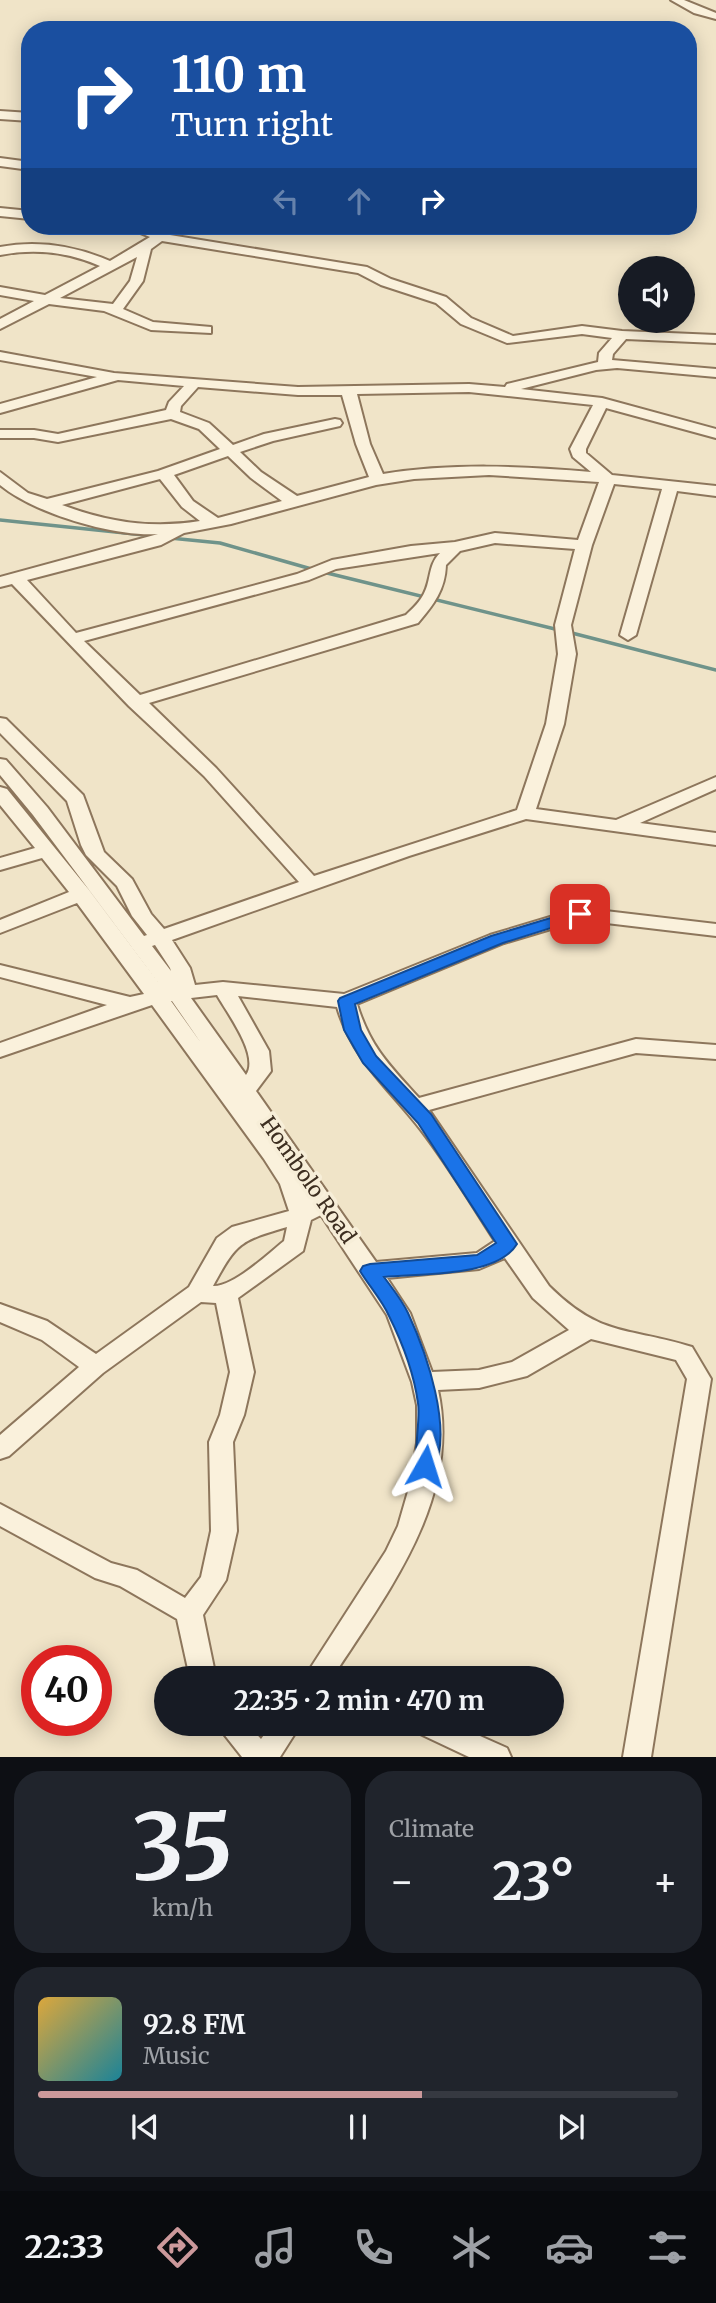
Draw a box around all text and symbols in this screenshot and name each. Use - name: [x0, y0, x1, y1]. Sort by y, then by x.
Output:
- text: 110 m: [171, 44, 306, 105]
- icon: right: [56, 49, 147, 140]
- text: Turn right: [171, 105, 333, 145]
- icon: left: [267, 182, 305, 220]
- icon: ahead: [340, 182, 378, 220]
- icon: right: [413, 182, 451, 220]
- map controls: [618, 256, 695, 333]
- button: sound: [618, 256, 695, 333]
- pin: [550, 884, 610, 944]
- icon: arrive: [561, 895, 599, 933]
- street label: Hombolo Road: [255, 1111, 362, 1249]
- position arrow: [388, 1429, 462, 1503]
- speed limit sign: 40: [21, 1645, 112, 1736]
- text: 22:35 · 2 min · 470 m: [234, 1684, 484, 1717]
- text: 35: [132, 1790, 233, 1905]
- text: Climate: [389, 1814, 474, 1843]
- text: 23°: [492, 1849, 575, 1914]
- text: −: [389, 1858, 414, 1905]
- text: +: [653, 1858, 678, 1905]
- text: km/h: [152, 1893, 213, 1922]
- text: 92.8 FM: [143, 2008, 246, 2041]
- text: Music: [143, 2041, 210, 2070]
- icon: previous: [126, 2108, 164, 2146]
- icon: pause: [339, 2108, 377, 2146]
- icon: next: [552, 2108, 590, 2146]
- icon: directions: [153, 2223, 202, 2272]
- icon: music: [251, 2223, 300, 2272]
- icon: phone: [349, 2223, 398, 2272]
- icon: climate: [447, 2223, 496, 2272]
- icon: car: [545, 2223, 594, 2272]
- icon: filters: [643, 2223, 692, 2272]
- text: 22:33: [24, 2227, 104, 2267]

